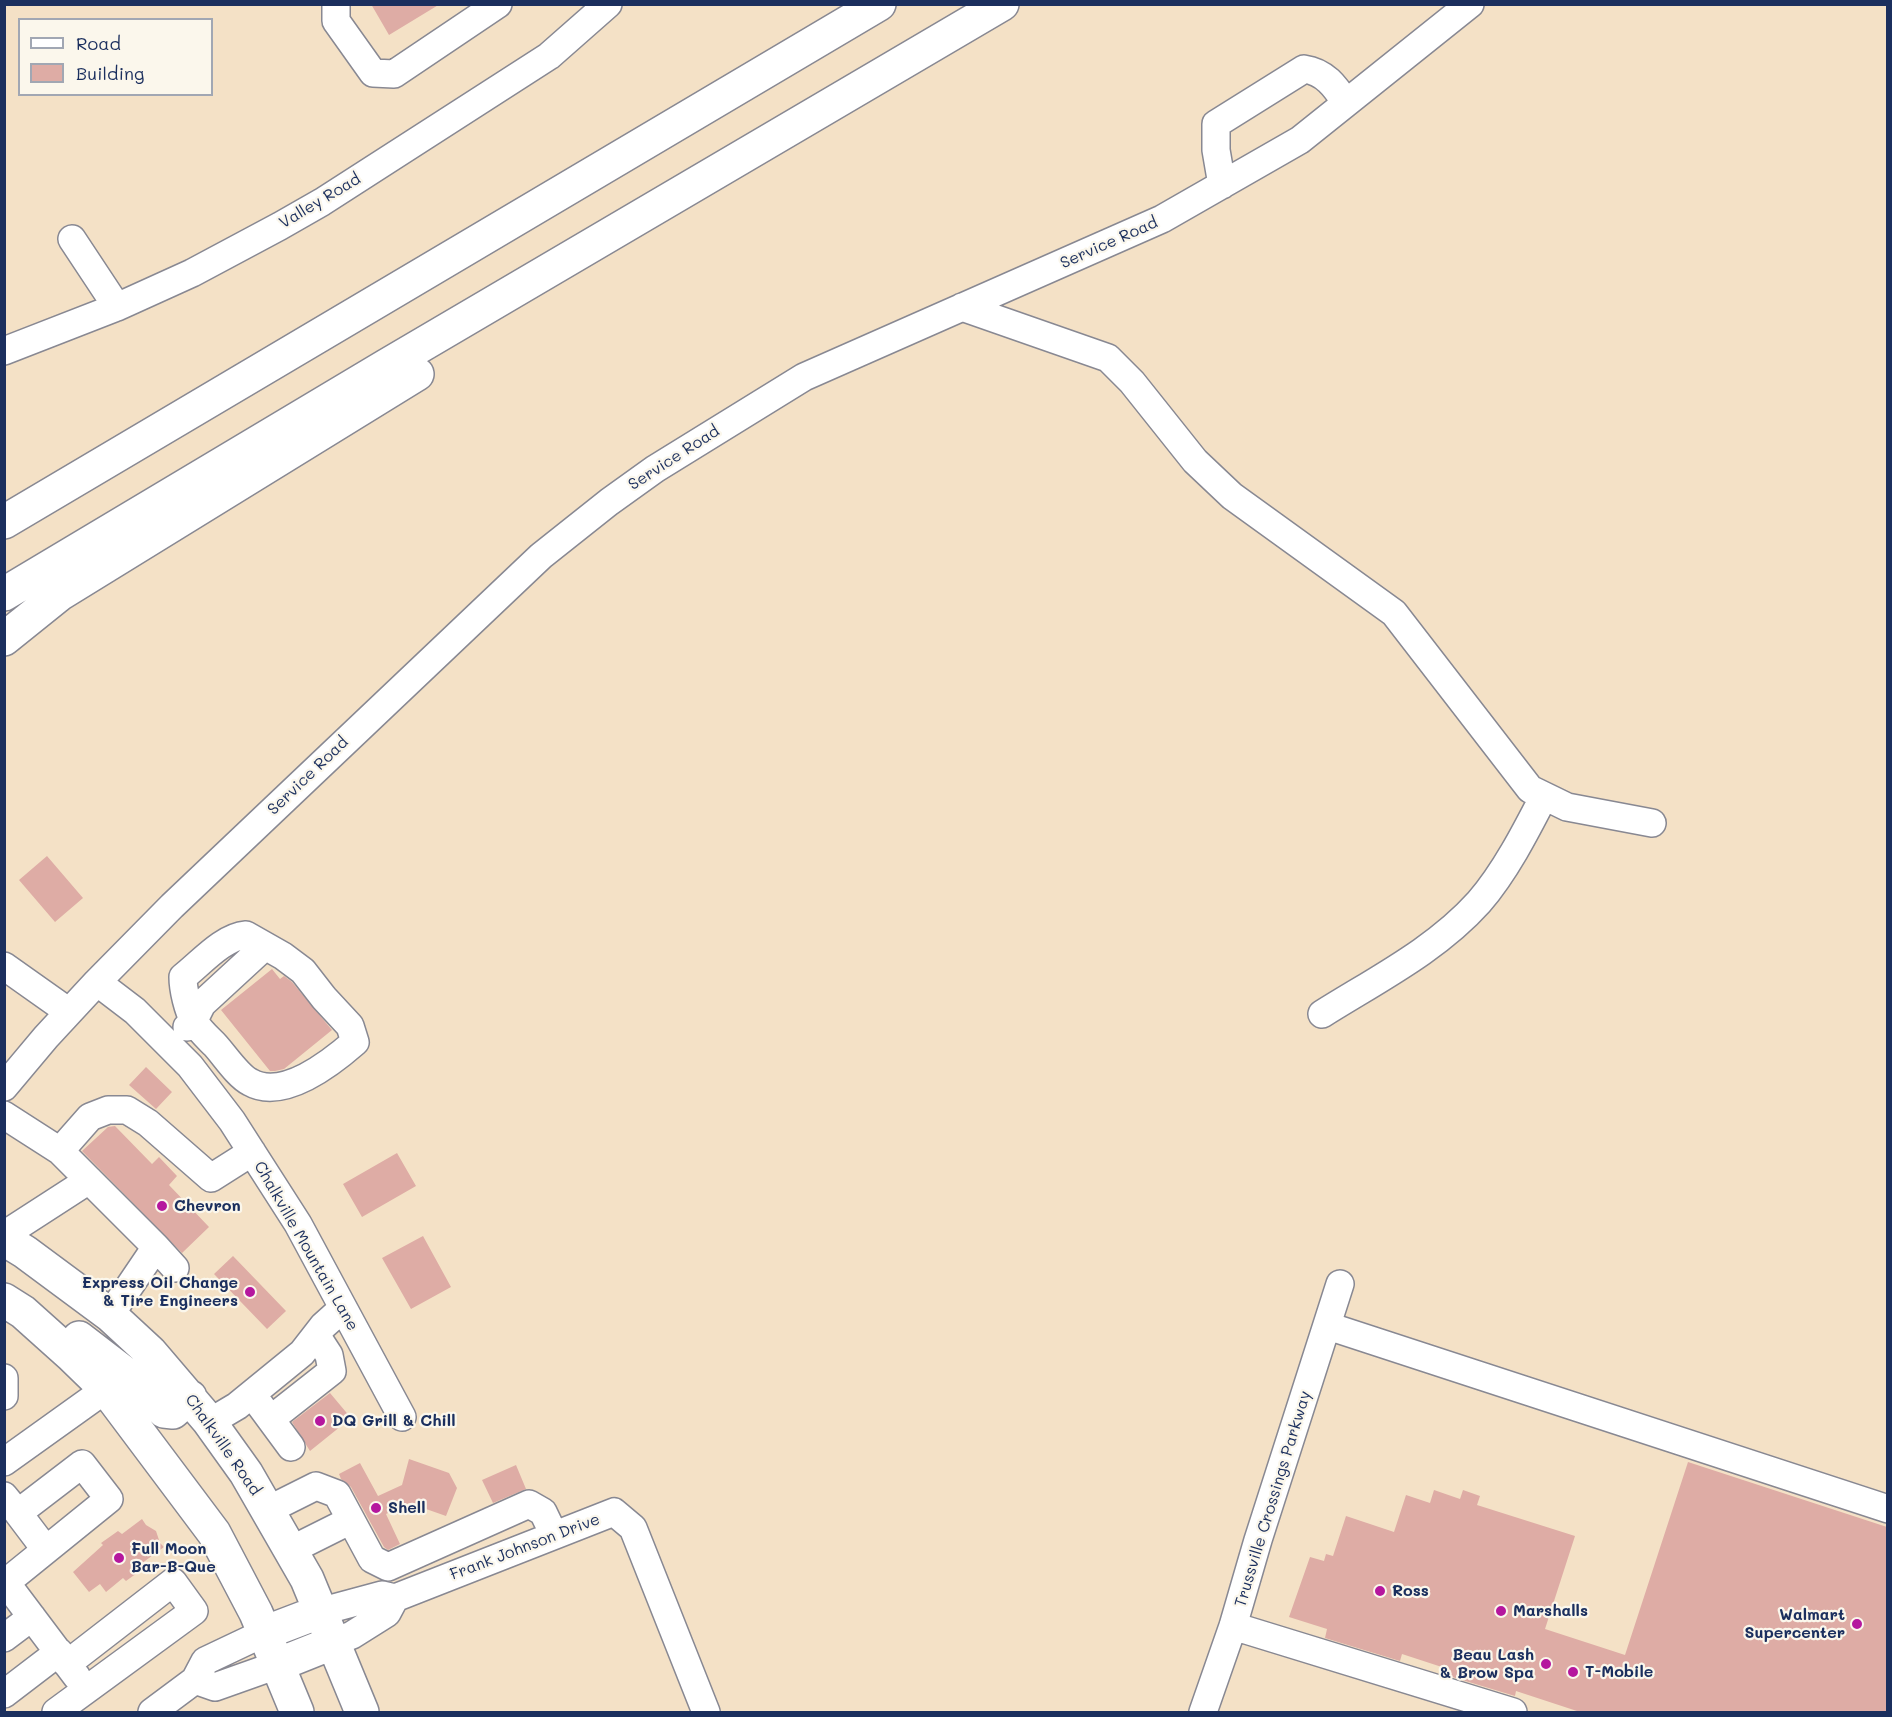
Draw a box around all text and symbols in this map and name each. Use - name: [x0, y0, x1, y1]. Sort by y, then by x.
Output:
- legend: [18, 18, 213, 96]
- text: Road: [76, 31, 121, 55]
- text: Building: [76, 61, 144, 85]
- street label: Valley Road: [276, 169, 364, 233]
- street label: Service Road: [1057, 213, 1161, 273]
- street label: Service Road: [625, 421, 723, 495]
- street label: Service Road: [264, 733, 352, 819]
- street label: Chalkville Mountain Lane: [250, 1158, 362, 1334]
- place label: Chevron: [174, 1196, 241, 1216]
- marker: Chevron: [155, 1199, 169, 1213]
- place label: Express Oil Change & Tire Engineers: [82, 1273, 238, 1311]
- marker: Express Oil Change & Tire Engineers: [243, 1285, 257, 1299]
- street label: Trussville Crossings Parkway: [1231, 1389, 1315, 1609]
- street label: Chalkville Road: [181, 1391, 265, 1499]
- place label: DQ Grill & Chill: [332, 1411, 456, 1431]
- marker: DQ Grill & Chill: [313, 1414, 327, 1428]
- place label: Shell: [388, 1498, 425, 1518]
- marker: Shell: [369, 1501, 383, 1515]
- street label: Frank Johnson Drive: [447, 1510, 603, 1584]
- place label: Full Moon Bar-B-Que: [131, 1539, 216, 1577]
- marker: Full Moon Bar-B-Que: [112, 1551, 126, 1565]
- place label: Ross: [1392, 1581, 1429, 1601]
- marker: Ross: [1373, 1584, 1387, 1598]
- place label: Marshalls: [1513, 1601, 1588, 1621]
- marker: Marshalls: [1494, 1604, 1508, 1618]
- place label: Walmart Supercenter: [1745, 1605, 1845, 1643]
- marker: Walmart Supercenter: [1850, 1617, 1864, 1631]
- place label: Beau Lash & Brow Spa: [1439, 1645, 1534, 1683]
- marker: Beau Lash & Brow Spa: [1539, 1657, 1553, 1671]
- place label: T-Mobile: [1585, 1662, 1653, 1682]
- marker: T-Mobile: [1566, 1665, 1580, 1679]

